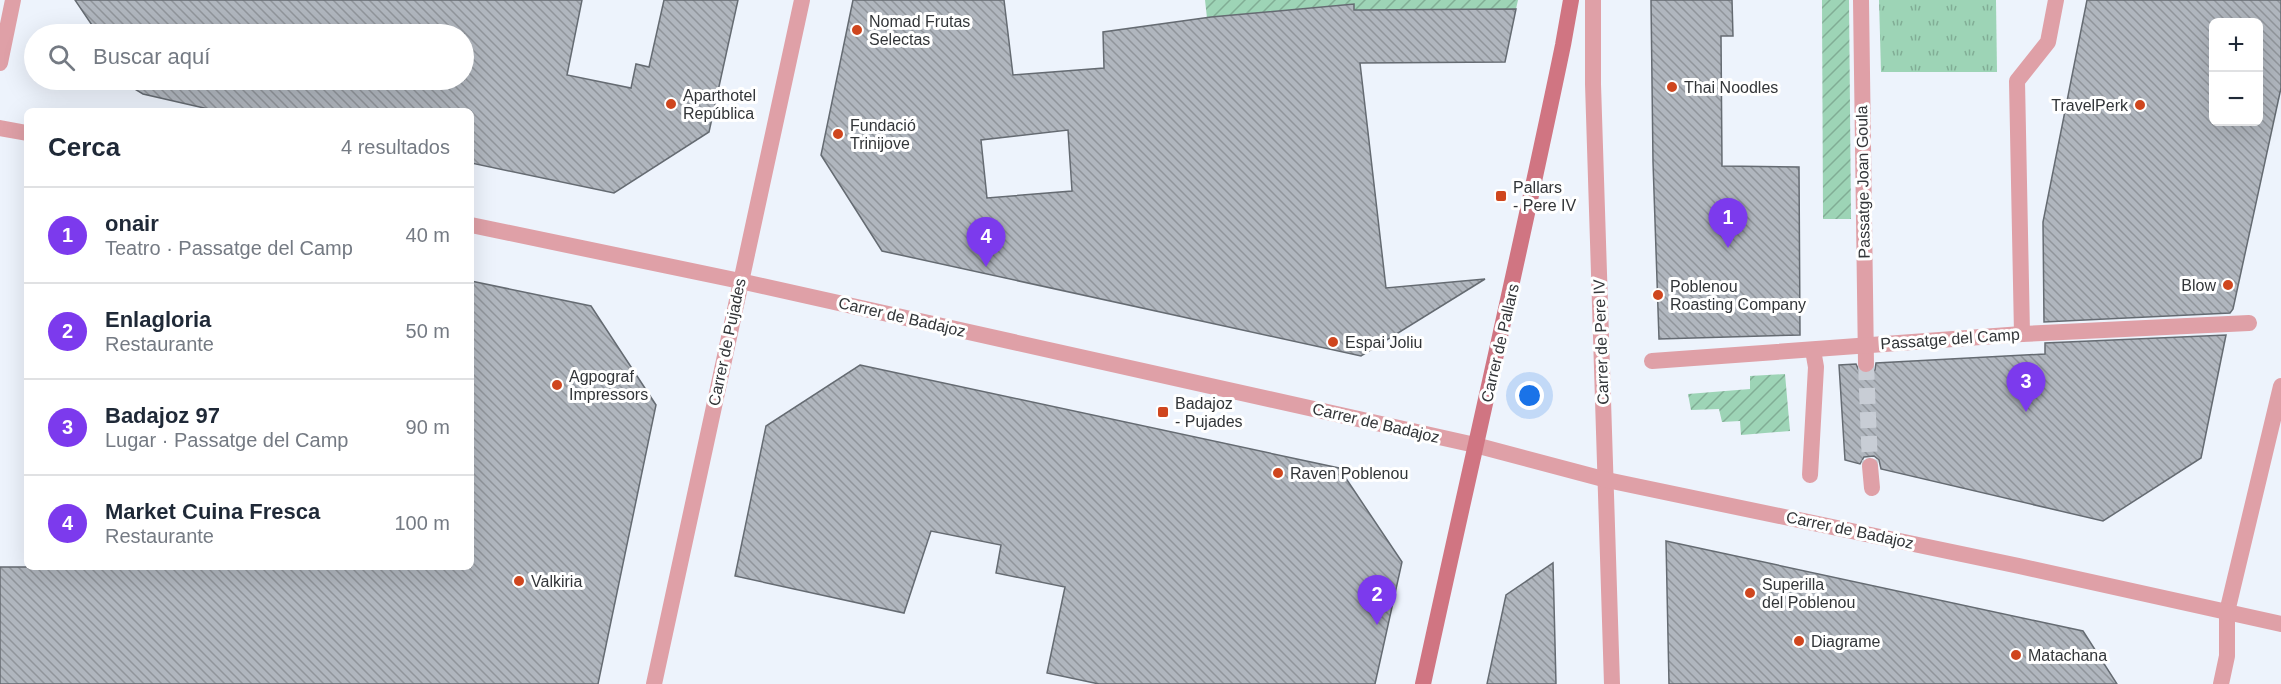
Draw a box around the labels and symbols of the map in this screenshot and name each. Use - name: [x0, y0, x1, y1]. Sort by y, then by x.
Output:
- place label: Nomad Frutas Selectas: [869, 13, 970, 48]
- marker: Nomad Frutas Selectas: [850, 23, 864, 37]
- place label: Thai Noodles: [1684, 79, 1778, 96]
- marker: Thai Noodles: [1665, 80, 1679, 94]
- place label: Aparthotel República: [683, 87, 756, 122]
- marker: Aparthotel República: [664, 97, 678, 111]
- place label: TravelPerk: [2051, 97, 2129, 114]
- marker: TravelPerk: [2133, 98, 2147, 112]
- street label: Passatge Joan Goula: [1853, 105, 1873, 259]
- place label: Fundació Trinijove: [850, 117, 916, 152]
- marker: Fundació Trinijove: [831, 127, 845, 141]
- place label: Pallars - Pere IV: [1513, 179, 1576, 214]
- marker: Pallars - Pere IV: [1494, 189, 1508, 203]
- pin: 1: [1708, 198, 1748, 248]
- pin: 4: [966, 218, 1006, 267]
- street label: Carrer de Pujades: [705, 277, 749, 407]
- place label: Blow: [2181, 277, 2216, 294]
- place label: Poblenou Roasting Company: [1670, 278, 1806, 313]
- marker: Blow: [2221, 278, 2235, 292]
- street label: Carrer de Pere IV: [1590, 279, 1612, 405]
- street label: Carrer de Pallars: [1478, 282, 1522, 404]
- marker: Poblenou Roasting Company: [1651, 288, 1665, 302]
- street label: Carrer de Badajoz: [837, 294, 967, 340]
- street label: Passatge del Camp: [1880, 326, 2020, 352]
- place label: Espai Joliu: [1345, 334, 1422, 351]
- marker: Espai Joliu: [1326, 335, 1340, 349]
- pin: 3: [2006, 362, 2046, 412]
- place label: Agpograf Impressors: [569, 368, 648, 403]
- marker: Agpograf Impressors: [550, 378, 564, 392]
- your location: [1515, 381, 1544, 410]
- place label: Badajoz - Pujades: [1175, 395, 1243, 430]
- street label: Carrer de Badajoz: [1311, 400, 1441, 446]
- marker: Badajoz - Pujades: [1156, 405, 1170, 419]
- place label: Raven Poblenou: [1290, 465, 1408, 482]
- marker: Raven Poblenou: [1271, 466, 1285, 480]
- street label: Carrer de Badajoz: [1785, 508, 1915, 552]
- place label: Valkiria: [531, 573, 582, 590]
- marker: Valkiria: [512, 574, 526, 588]
- pin: 2: [1358, 576, 1396, 625]
- place label: Superilla del Poblenou: [1762, 576, 1855, 611]
- marker: Superilla del Poblenou: [1743, 586, 1757, 600]
- place label: Diagrame: [1811, 633, 1880, 650]
- marker: Diagrame: [1792, 634, 1806, 648]
- place label: Matachana: [2028, 647, 2107, 664]
- marker: Matachana: [2009, 648, 2023, 662]

